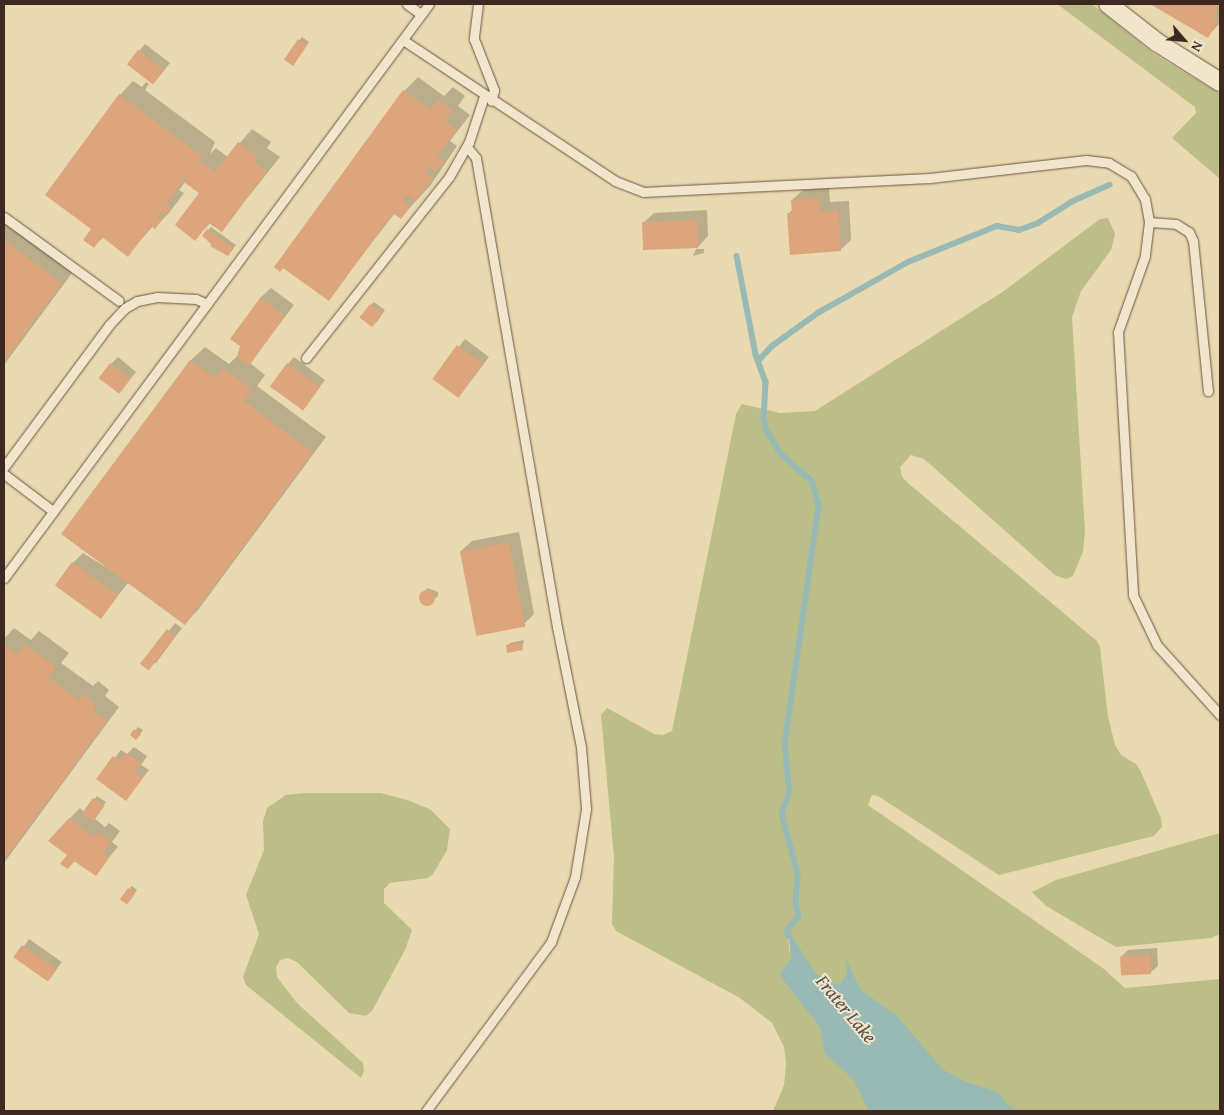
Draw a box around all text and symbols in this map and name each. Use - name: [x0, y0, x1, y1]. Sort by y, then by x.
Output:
- north arrow: [1159, 15, 1209, 65]
- text: N: [1186, 38, 1208, 56]
- water label: Frater Lake: [811, 970, 881, 1048]

